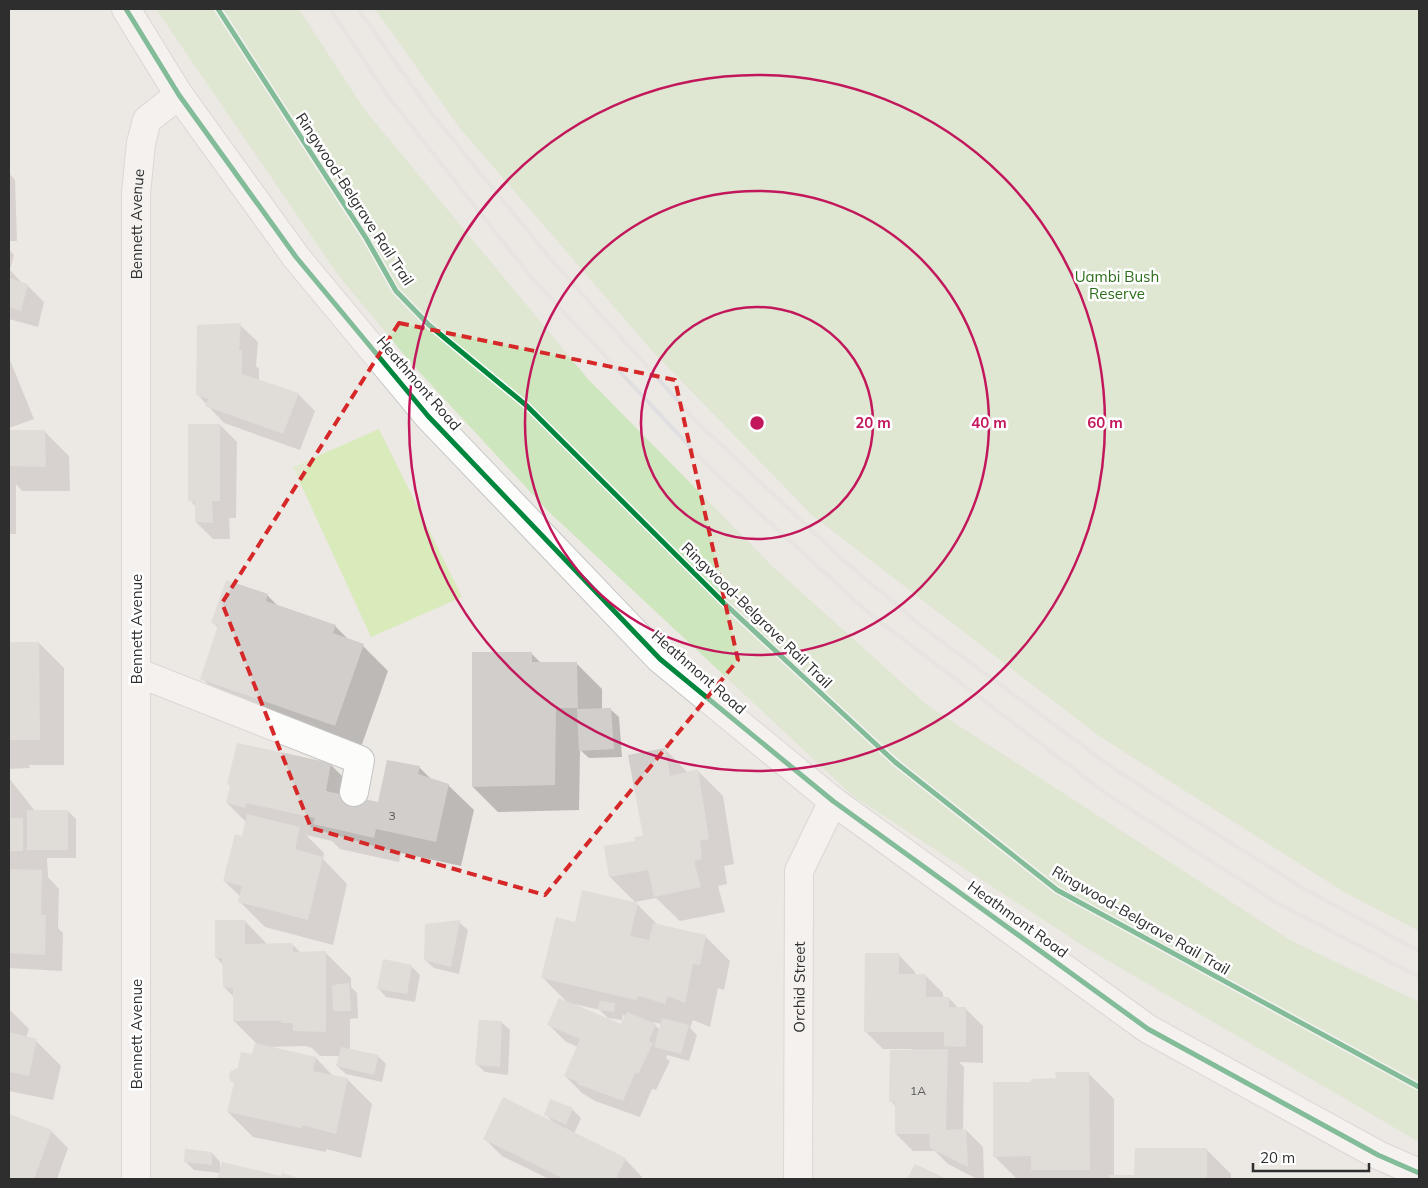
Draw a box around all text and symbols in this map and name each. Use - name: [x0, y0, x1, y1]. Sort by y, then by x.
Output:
- street label: Ringwood-Belgrave Rail Trail: [292, 109, 418, 289]
- street label: Bennett Avenue: [126, 168, 148, 279]
- park label: Uambi Bush Reserve: [1075, 267, 1159, 303]
- street label: Heathmont Road: [373, 332, 465, 434]
- text: 20 m: [855, 413, 891, 432]
- text: 40 m: [971, 413, 1007, 432]
- text: 60 m: [1087, 413, 1123, 432]
- centre of rings: [748, 414, 766, 432]
- street label: Ringwood-Belgrave Rail Trail: [678, 538, 836, 692]
- street label: Bennett Avenue: [127, 574, 146, 684]
- street label: Heathmont Road: [648, 626, 750, 718]
- house number: 3: [388, 808, 396, 823]
- street label: Ringwood-Belgrave Rail Trail: [1049, 861, 1233, 979]
- street label: Heathmont Road: [964, 876, 1072, 962]
- street label: Orchid Street: [789, 941, 808, 1033]
- street label: Bennett Avenue: [127, 979, 146, 1089]
- house number: 1A: [910, 1083, 926, 1098]
- scale bar: [1253, 1140, 1369, 1172]
- text: 20 m: [1260, 1148, 1295, 1167]

